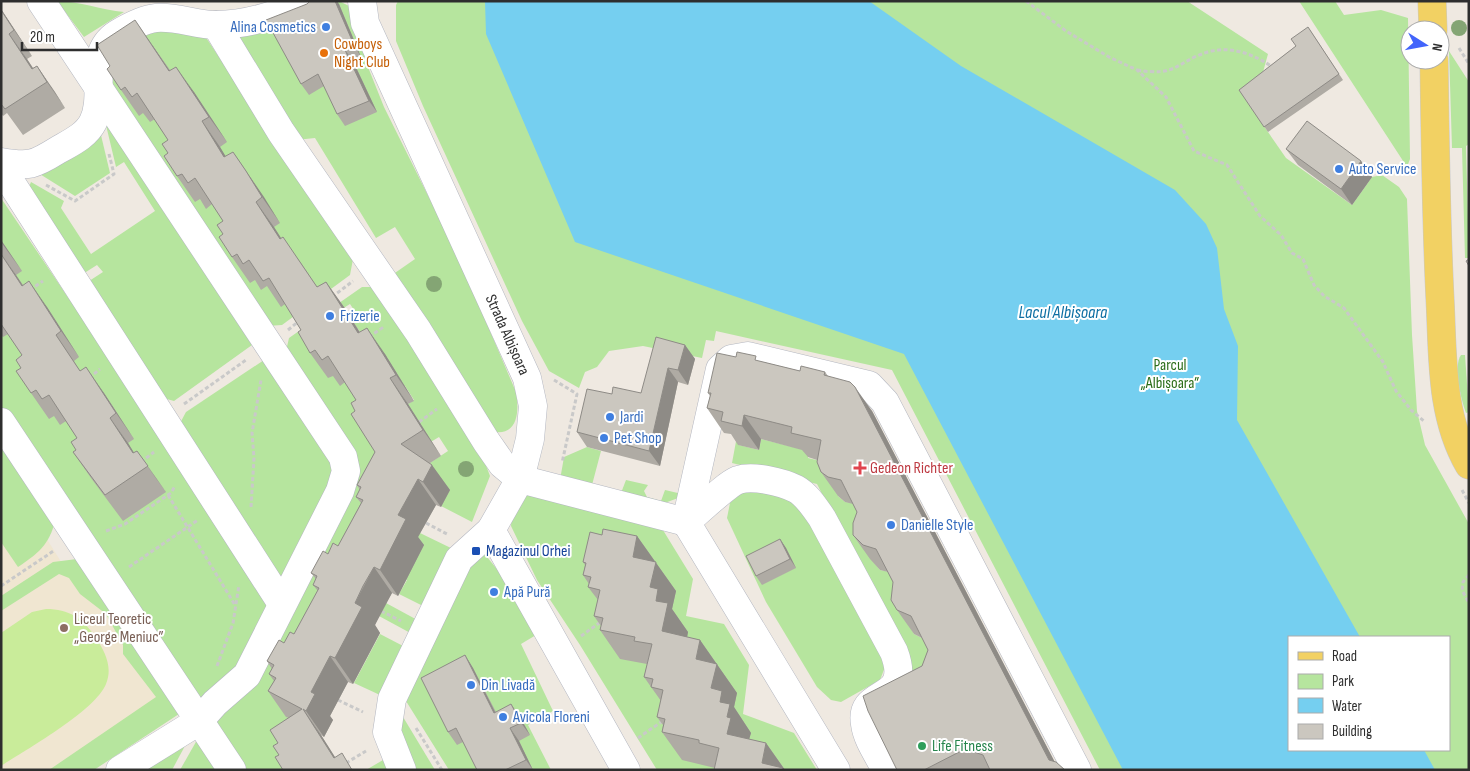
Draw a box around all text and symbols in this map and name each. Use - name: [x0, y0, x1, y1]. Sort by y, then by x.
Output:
- place label: Alina Cosmetics: [229, 18, 316, 37]
- scale bar: [22, 20, 98, 52]
- north arrow: [1400, 20, 1450, 70]
- marker: Alina Cosmetics: [320, 21, 332, 33]
- text: 20 m: [30, 28, 55, 47]
- place label: Cowboys Night Club: [334, 35, 390, 72]
- text: N: [1428, 42, 1446, 53]
- marker: Cowboys Night Club: [318, 47, 330, 59]
- place label: Auto Service: [1348, 160, 1416, 179]
- marker: Auto Service: [1333, 163, 1345, 175]
- street label: Strada Albișoara: [481, 292, 533, 378]
- water label: Lacul Albișoara: [1019, 302, 1108, 323]
- place label: Frizerie: [340, 307, 380, 326]
- marker: Frizerie: [324, 310, 336, 322]
- park label: Parcul „Albișoara”: [1140, 356, 1200, 393]
- place label: Jardi: [619, 408, 643, 427]
- marker: Jardi: [604, 411, 616, 423]
- place label: Pet Shop: [614, 429, 662, 448]
- marker: Pet Shop: [598, 432, 610, 444]
- place label: Gedeon Richter: [870, 459, 953, 478]
- marker: Gedeon Richter: [854, 462, 866, 474]
- place label: Danielle Style: [901, 516, 973, 535]
- marker: Danielle Style: [885, 519, 897, 531]
- place label: Magazinul Orhei: [486, 542, 571, 561]
- marker: Magazinul Orhei: [470, 545, 482, 557]
- place label: Apă Pură: [503, 583, 550, 602]
- marker: Apă Pură: [488, 586, 500, 598]
- place label: Liceul Teoretic „George Meniuc”: [74, 610, 164, 647]
- marker: Liceul Teoretic „George Meniuc”: [58, 622, 70, 634]
- legend: [1288, 636, 1450, 751]
- text: Road: [1332, 647, 1357, 666]
- text: Park: [1332, 672, 1354, 691]
- place label: Din Livadă: [481, 676, 535, 695]
- marker: Din Livadă: [465, 679, 477, 691]
- text: Water: [1332, 697, 1363, 716]
- place label: Avicola Floreni: [512, 708, 590, 727]
- marker: Avicola Floreni: [497, 711, 509, 723]
- text: Building: [1332, 722, 1372, 741]
- place label: Life Fitness: [932, 737, 993, 756]
- marker: Life Fitness: [916, 740, 928, 752]

